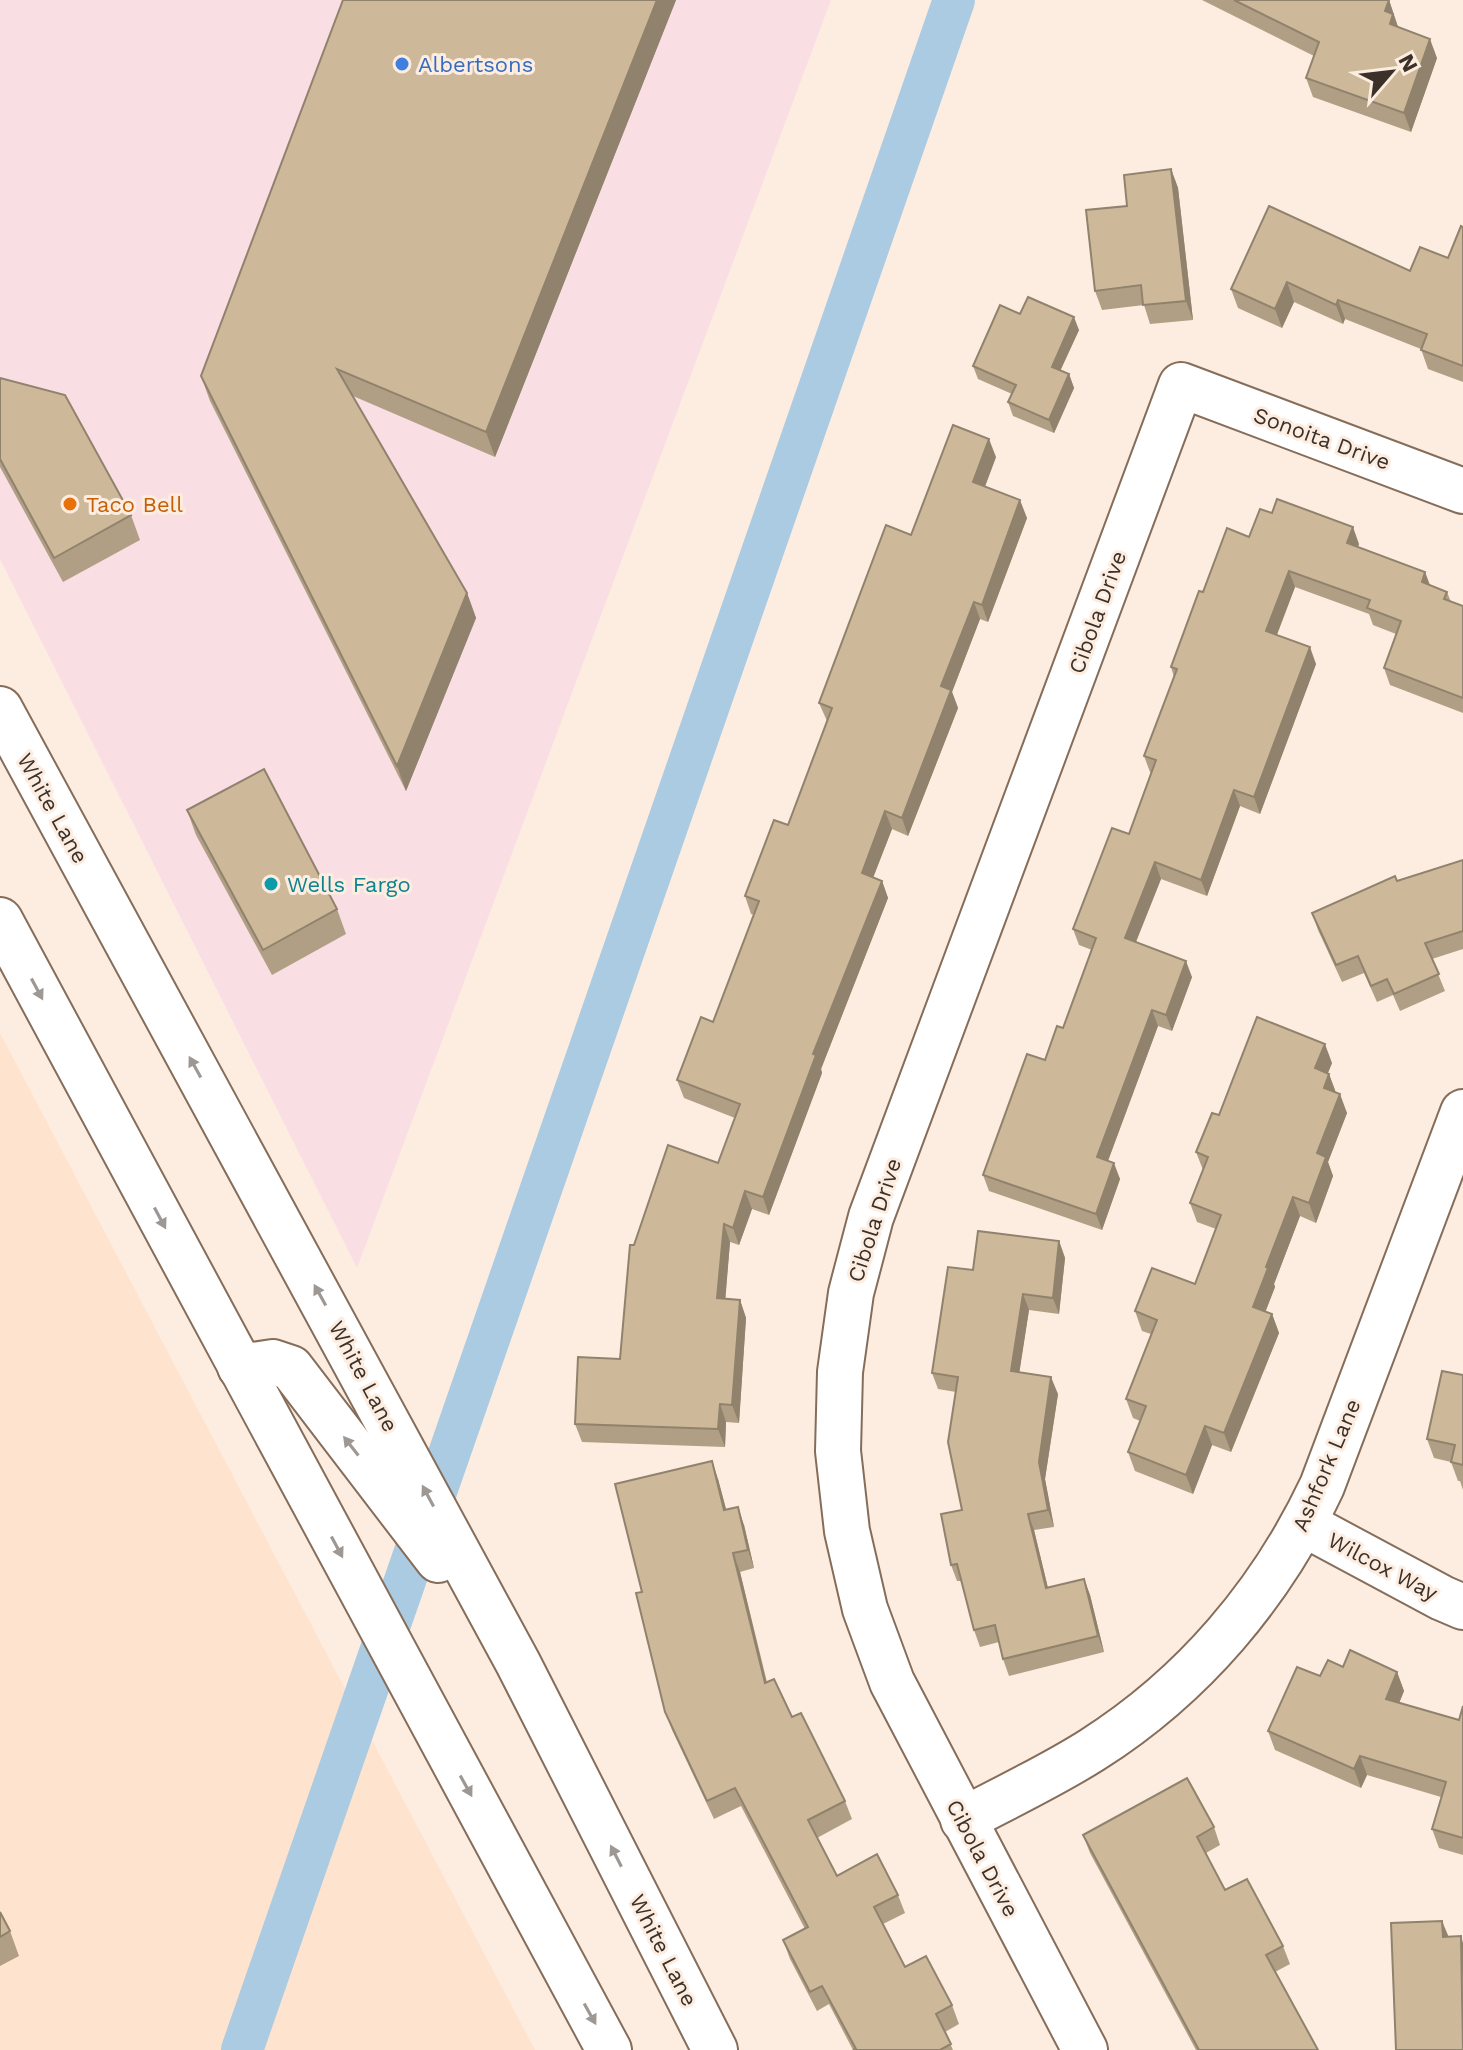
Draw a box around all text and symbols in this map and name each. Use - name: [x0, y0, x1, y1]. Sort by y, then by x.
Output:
- north arrow: [1351, 32, 1431, 112]
- text: N: [1393, 50, 1423, 76]
- place label: Albertsons: [418, 52, 533, 77]
- marker: Albertsons: [393, 55, 411, 73]
- street label: Sonoita Drive: [1250, 402, 1393, 475]
- place label: Taco Bell: [86, 492, 183, 517]
- marker: Taco Bell: [61, 495, 79, 513]
- street label: Cibola Drive: [1064, 547, 1131, 677]
- street label: White Lane: [12, 749, 93, 868]
- place label: Wells Fargo: [287, 872, 411, 897]
- marker: Wells Fargo: [262, 875, 280, 893]
- one-way arrow: [30, 978, 44, 1000]
- one-way arrow: [188, 1056, 202, 1078]
- street label: Cibola Drive: [843, 1155, 906, 1285]
- one-way arrow: [153, 1207, 167, 1229]
- one-way arrow: [313, 1284, 327, 1306]
- street label: White Lane: [324, 1317, 403, 1436]
- street label: Ashfork Lane: [1287, 1395, 1366, 1535]
- one-way arrow: [343, 1436, 359, 1456]
- one-way arrow: [421, 1484, 435, 1507]
- street label: Wilcox Way: [1324, 1527, 1442, 1606]
- one-way arrow: [330, 1536, 343, 1559]
- one-way arrow: [458, 1775, 472, 1797]
- street label: Cibola Drive: [941, 1795, 1024, 1921]
- one-way arrow: [609, 1844, 623, 1867]
- street label: White Lane: [625, 1890, 702, 2010]
- one-way arrow: [583, 2003, 597, 2026]

